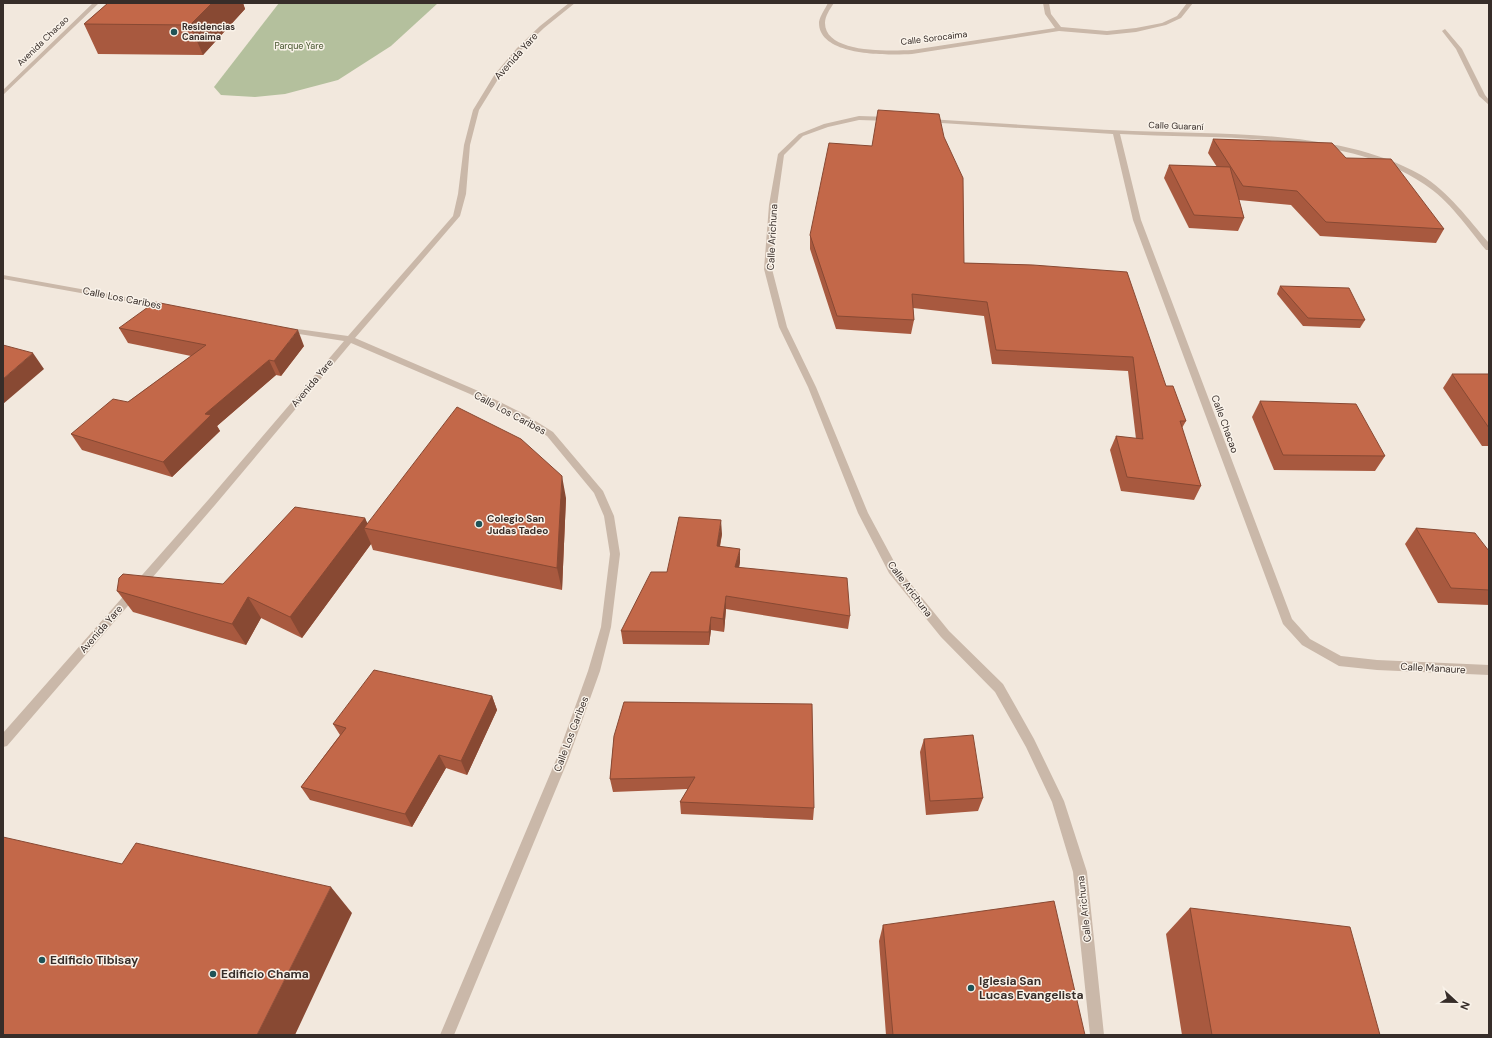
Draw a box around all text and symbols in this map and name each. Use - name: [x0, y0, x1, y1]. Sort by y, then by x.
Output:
- street label: Avenida Chacao: [15, 13, 71, 69]
- place label: Residencias Canaima: [182, 21, 235, 43]
- marker: Residencias Canaima: [169, 27, 179, 37]
- street label: Calle Sorocaima: [900, 28, 968, 48]
- street label: Avenida Yare: [491, 29, 541, 82]
- park label: Parque Yare: [274, 40, 324, 52]
- street label: Calle Guaraní: [1148, 119, 1204, 133]
- street label: Calle Arichuna: [764, 203, 780, 271]
- street label: Calle Los Caribes: [82, 284, 162, 312]
- street label: Avenida Yare: [288, 356, 336, 410]
- street label: Calle Los Caribes: [472, 389, 548, 437]
- street label: Calle Chacao: [1208, 393, 1242, 455]
- place label: Colegio San Judas Tadeo: [487, 512, 548, 537]
- marker: Colegio San Judas Tadeo: [474, 519, 484, 529]
- street label: Calle Arichuna: [885, 559, 935, 619]
- street label: Avenida Yare: [77, 602, 125, 656]
- street label: Calle Manaure: [1400, 660, 1466, 676]
- street label: Calle Los Caribes: [551, 694, 591, 774]
- street label: Calle Arichuna: [1074, 875, 1094, 943]
- place label: Edificio Tibisay: [50, 952, 139, 968]
- marker: Edificio Tibisay: [37, 955, 47, 965]
- place label: Edificio Chama: [221, 966, 309, 982]
- marker: Edificio Chama: [208, 969, 218, 979]
- place label: Iglesia San Lucas Evangelista: [979, 973, 1084, 1003]
- north arrow: [1436, 982, 1476, 1022]
- marker: Iglesia San Lucas Evangelista: [966, 983, 976, 993]
- text: N: [1457, 999, 1473, 1012]

